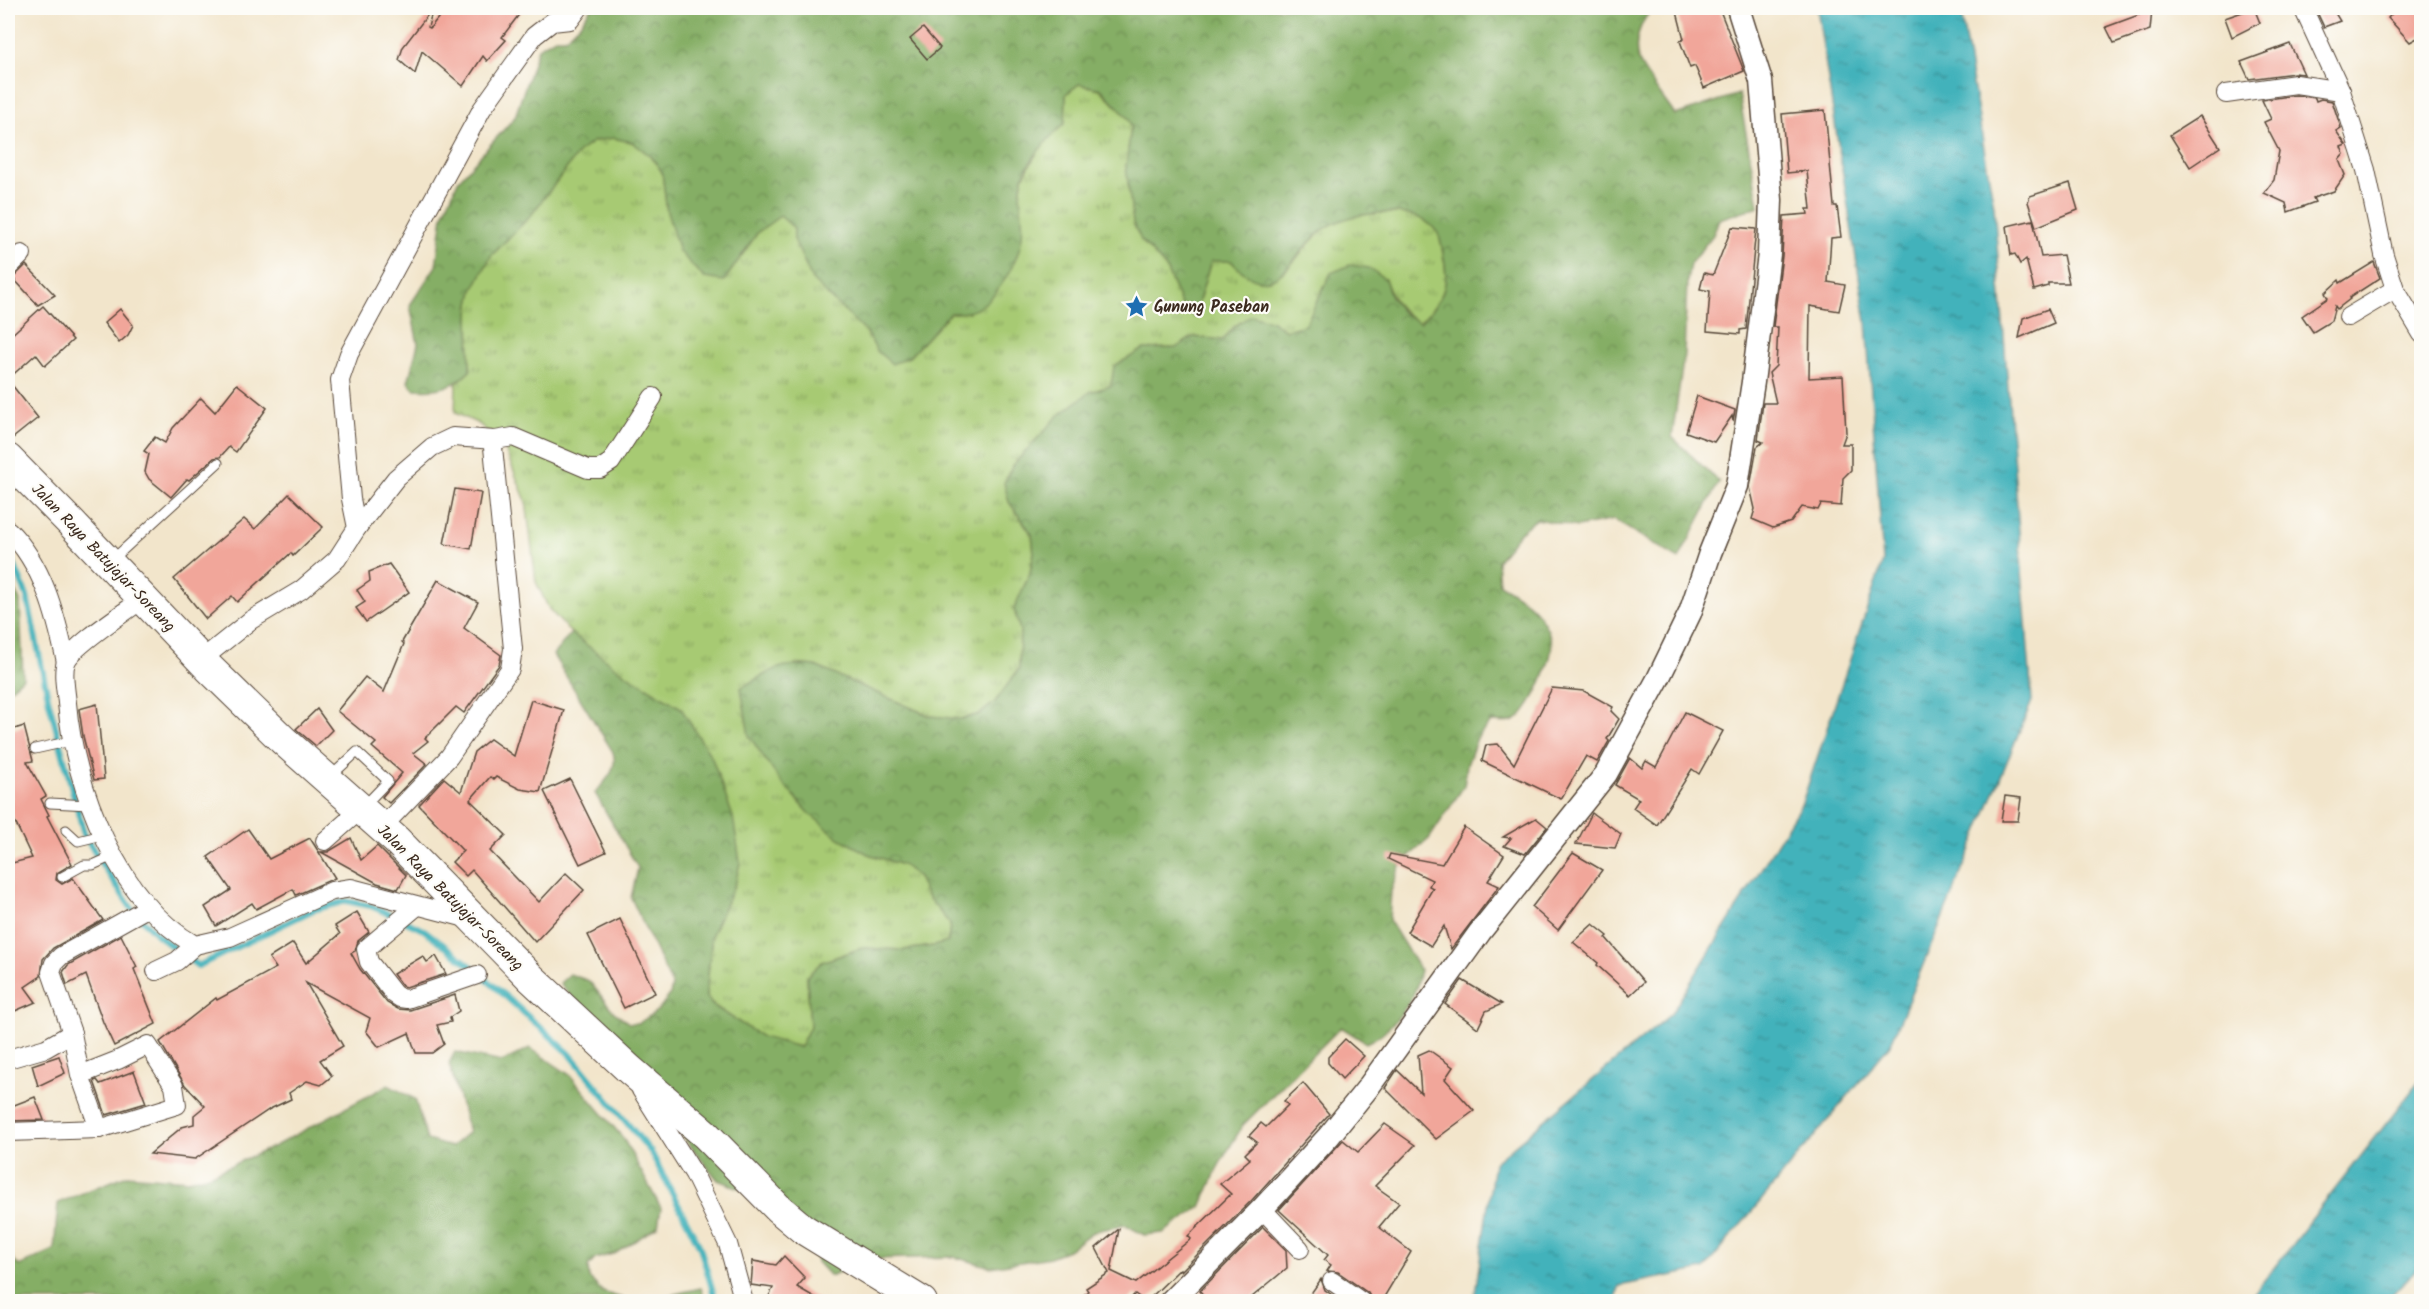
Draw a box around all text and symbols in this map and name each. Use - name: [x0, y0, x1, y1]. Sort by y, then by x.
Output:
- place icon: Gunung Paseban: [1123, 294, 1149, 320]
- place label: Gunung Paseban: [1154, 295, 1269, 320]
- street label: Jalan Raya Batujajar-Soreang: [25, 478, 181, 638]
- street label: Jalan Raya Batujajar-Soreang: [371, 819, 529, 977]

